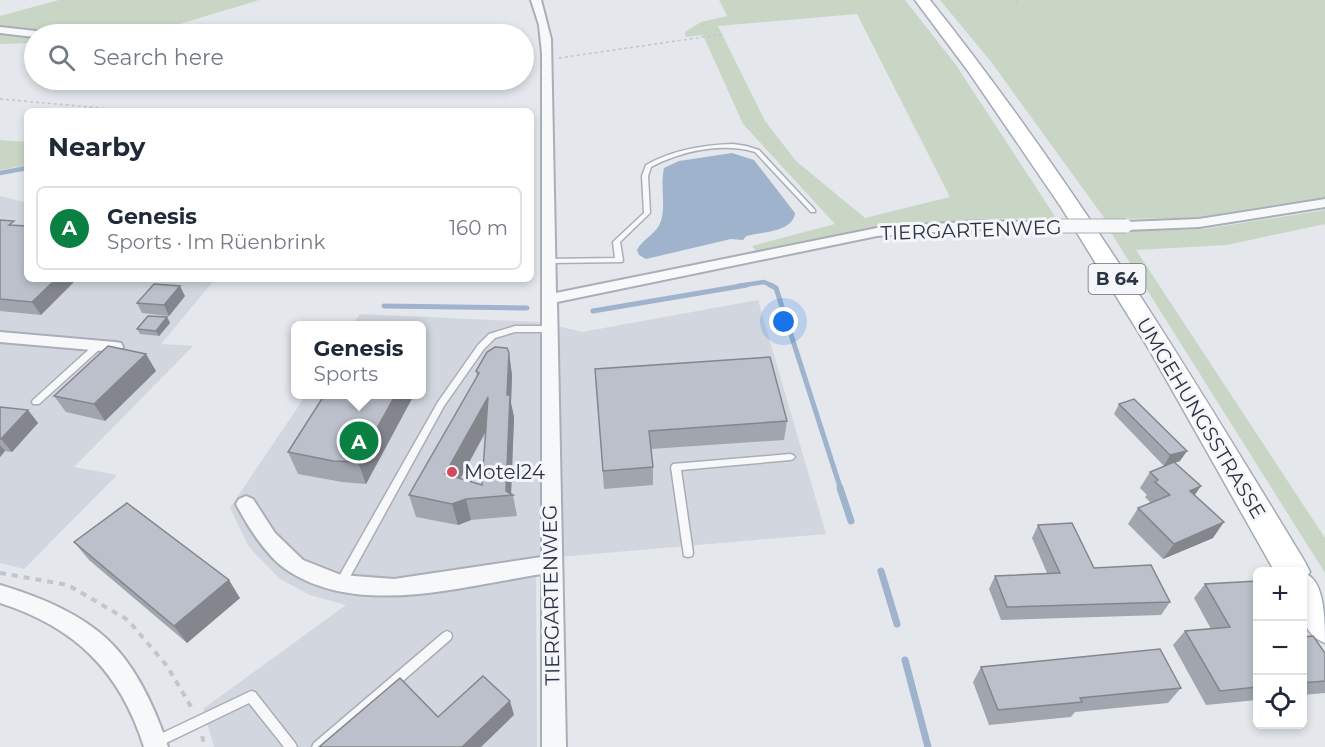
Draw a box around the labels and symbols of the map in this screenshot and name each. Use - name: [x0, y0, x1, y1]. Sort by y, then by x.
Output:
- street label: TIERGARTENWEG: [880, 215, 1062, 245]
- road number: B 64: [1088, 264, 1146, 294]
- your location: [769, 307, 798, 336]
- street label: UMGEHUNGSSTRASSE: [1131, 313, 1271, 523]
- pin: A: [340, 418, 378, 464]
- place label: Motel24: [464, 460, 545, 484]
- marker: Motel24: [445, 465, 459, 479]
- street label: TIERGARTENWEG: [537, 504, 565, 686]

